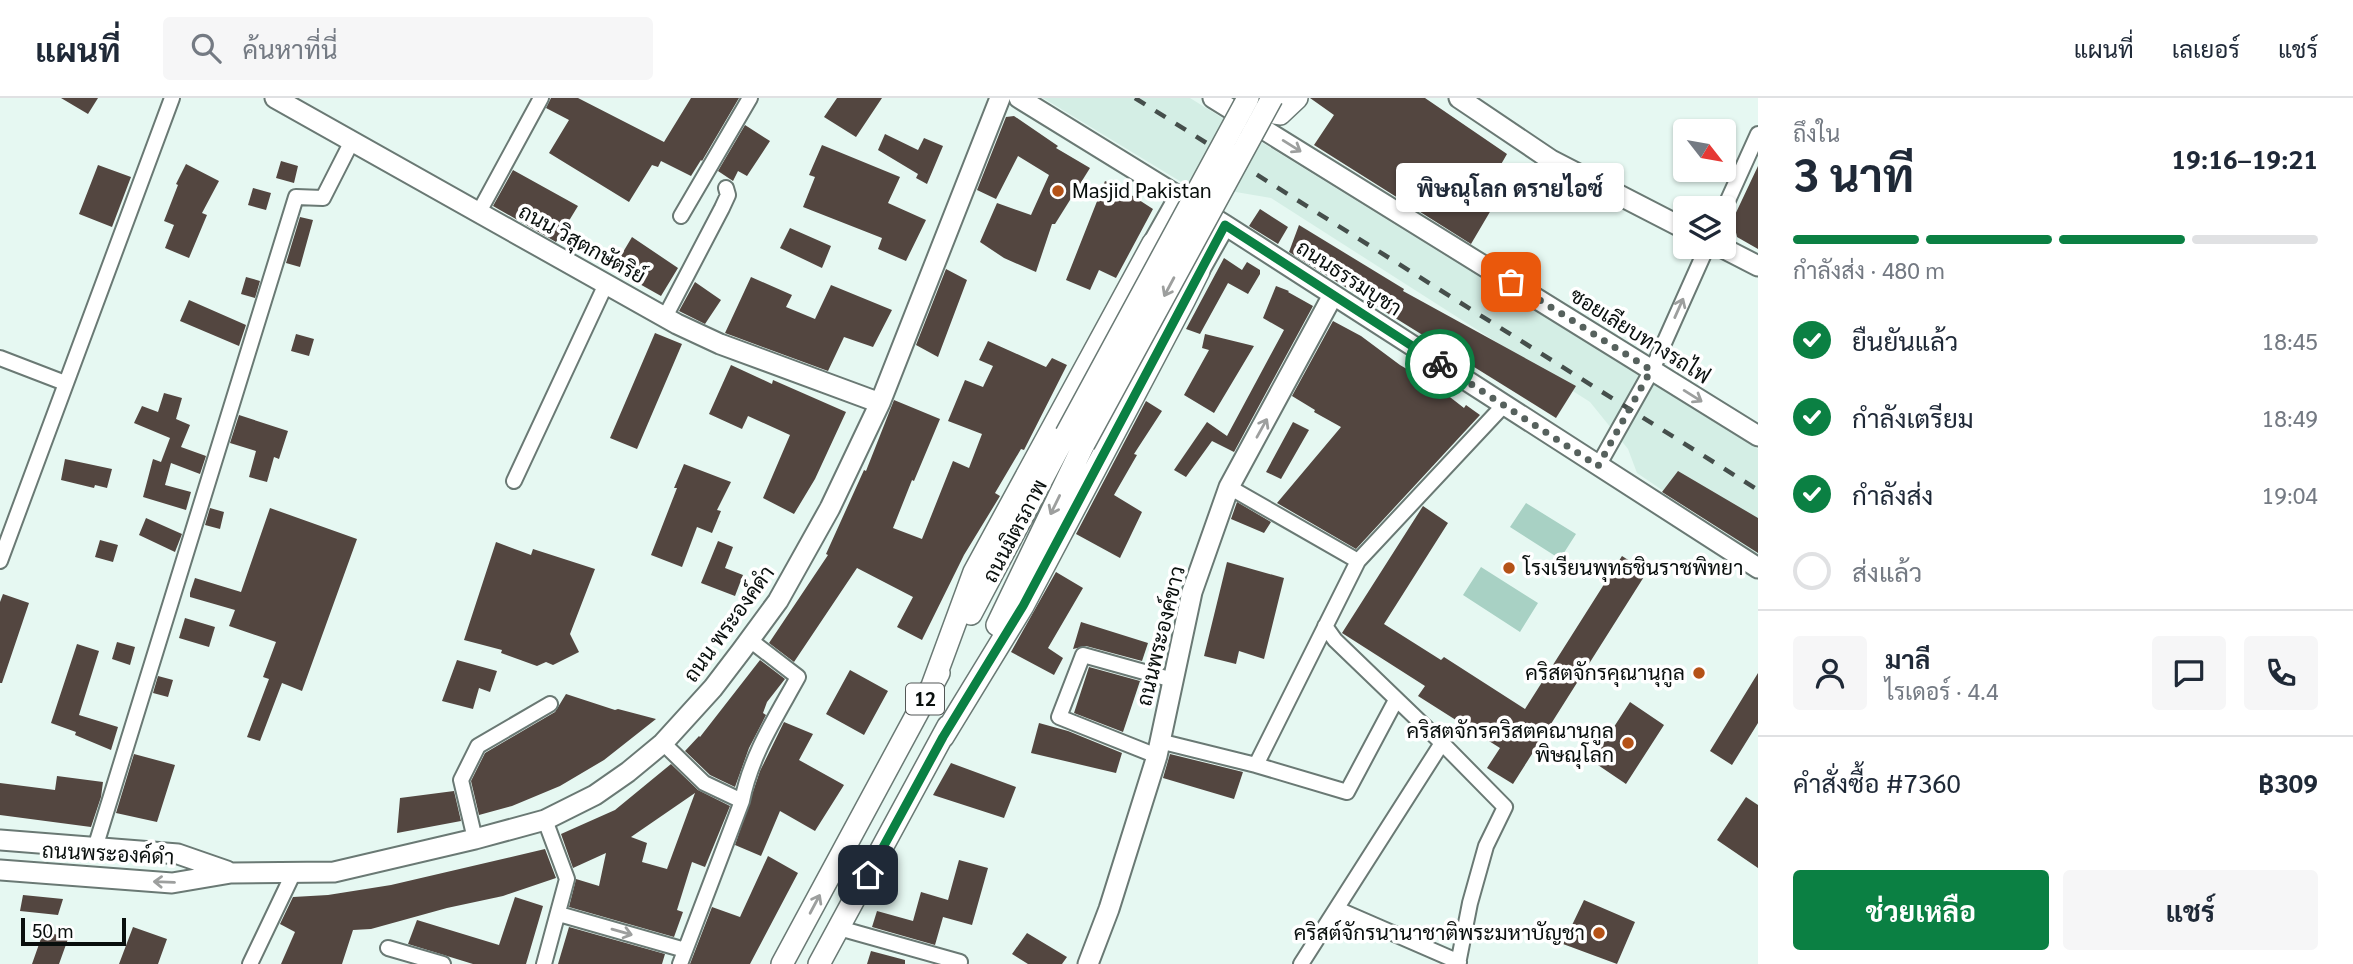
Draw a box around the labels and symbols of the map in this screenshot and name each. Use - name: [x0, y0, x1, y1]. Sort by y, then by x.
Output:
- north arrow: [1673, 119, 1736, 182]
- one-way arrow: [1282, 139, 1302, 153]
- callout: พิษณุโลก ดรายไอซ์: [1397, 163, 1625, 212]
- place label: Masjid Pakistan: [1072, 176, 1212, 203]
- marker: Masjid Pakistan: [1050, 183, 1066, 199]
- street label: ถนน วิสุตกษัตริย์: [514, 197, 651, 290]
- street label: ถนนธรรมบูชา: [1291, 233, 1407, 323]
- pin: [1481, 252, 1541, 312]
- one-way arrow: [1162, 276, 1176, 297]
- street label: ซอยเลียบทางรถไฟ: [1565, 281, 1716, 389]
- one-way arrow: [1673, 298, 1686, 319]
- courier: [1405, 329, 1475, 399]
- one-way arrow: [1683, 389, 1703, 403]
- one-way arrow: [1255, 418, 1269, 438]
- street label: ถนนมิตรภาพ: [975, 474, 1052, 587]
- one-way arrow: [1047, 494, 1061, 515]
- place label: โรงเรียนพุทธชินราชพิทยา: [1522, 553, 1743, 582]
- street label: ถนน พระองค์ดำ: [676, 559, 779, 687]
- marker: โรงเรียนพุทธชินราชพิทยา: [1501, 560, 1517, 576]
- street label: ถนนพระองค์ขาว: [1129, 563, 1190, 708]
- place label: คริสตจักรคุณานุกูล: [1525, 658, 1685, 688]
- marker: คริสตจักรคุณานุกูล: [1691, 665, 1707, 681]
- road number: 12: [906, 684, 944, 714]
- place label: คริสตจักรคริสตคุณานุกูล พิษณุโลก: [1407, 716, 1614, 769]
- marker: คริสตจักรคริสตคุณานุกูล พิษณุโลก: [1620, 735, 1636, 751]
- street label: ถนนพระองค์ดำ: [41, 836, 175, 869]
- pin: [838, 845, 898, 905]
- one-way arrow: [152, 875, 175, 888]
- one-way arrow: [809, 894, 822, 915]
- scale bar: [21, 915, 126, 947]
- place label: คริสต์จักรนานาชาติพระมหาบัญชา: [1294, 918, 1585, 945]
- marker: คริสต์จักรนานาชาติพระมหาบัญชา: [1591, 925, 1607, 941]
- one-way arrow: [611, 926, 633, 939]

